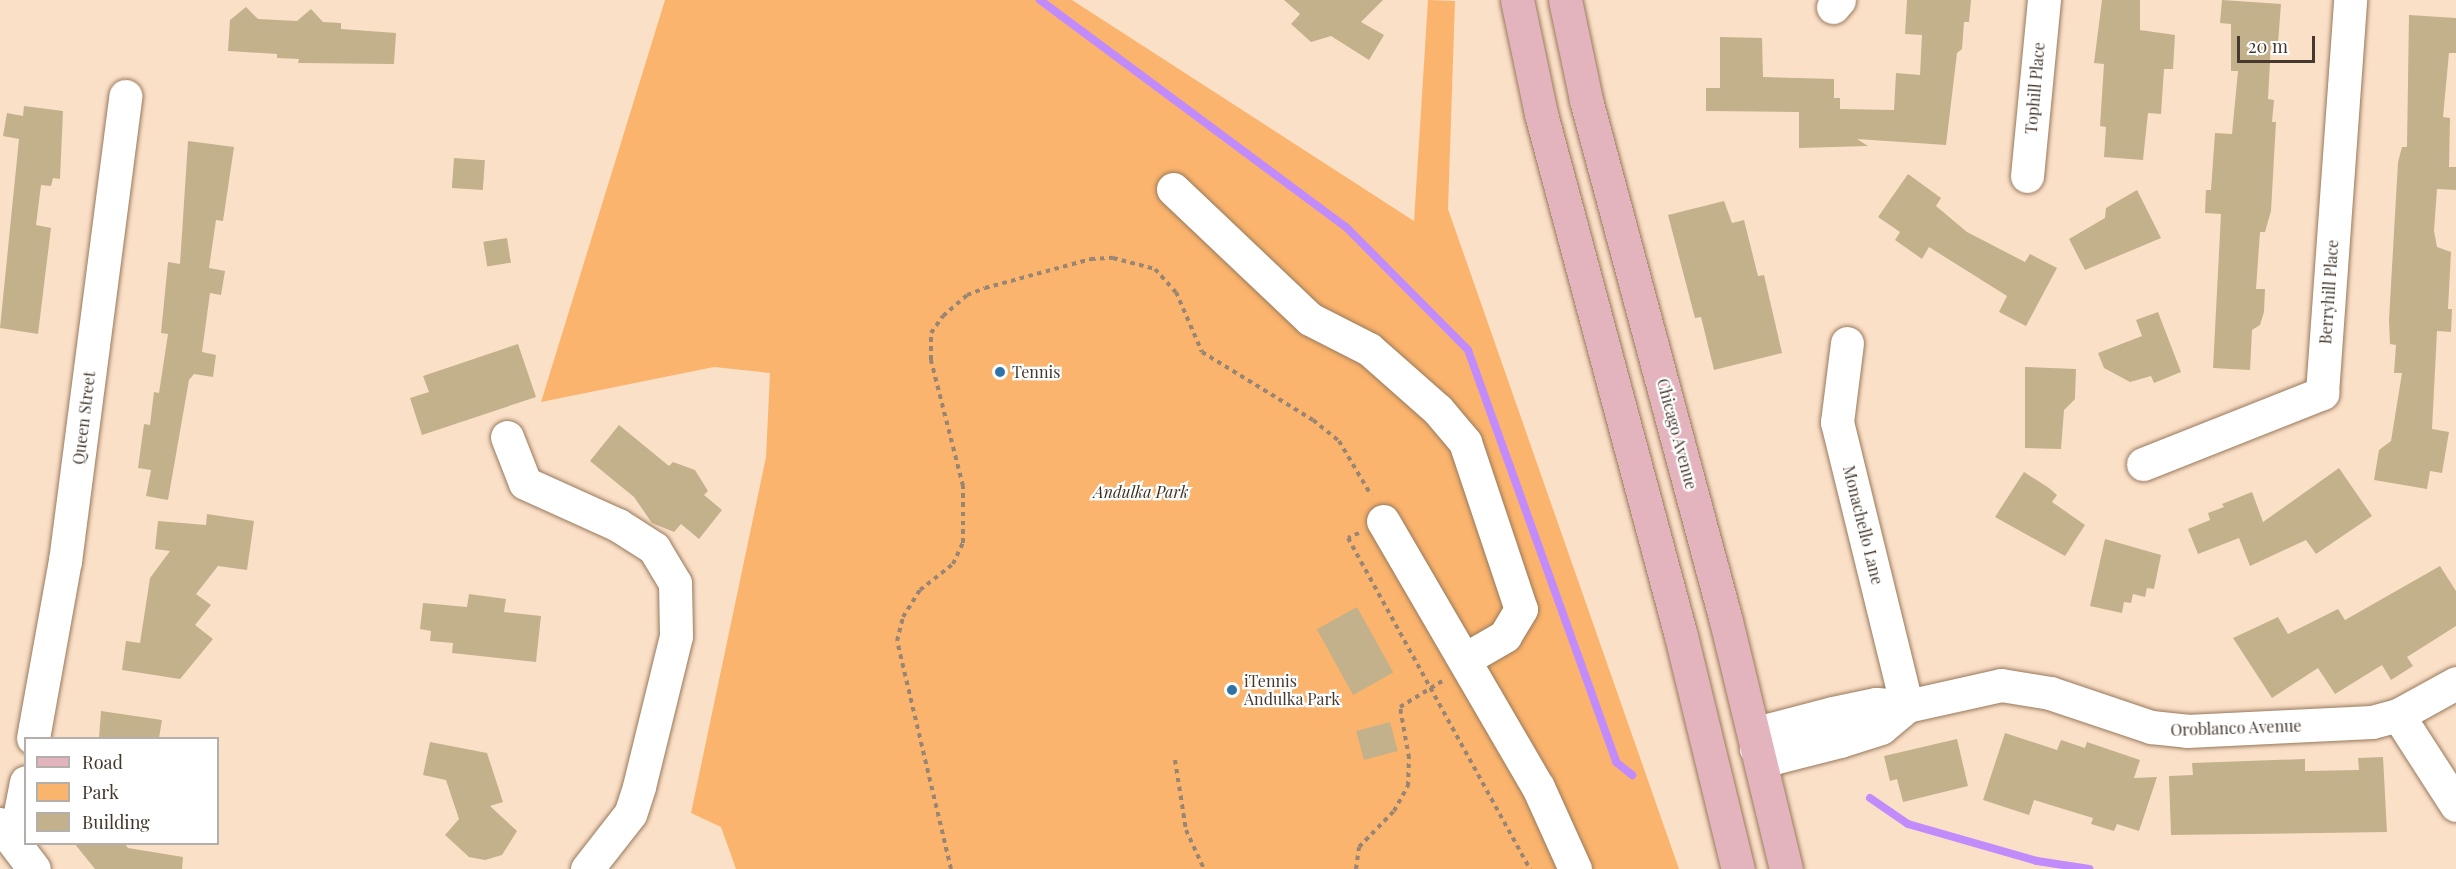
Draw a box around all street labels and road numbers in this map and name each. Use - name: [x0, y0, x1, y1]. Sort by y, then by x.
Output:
- street label: Tophill Place: [2021, 41, 2049, 135]
- street label: Berryhill Place: [2316, 239, 2342, 345]
- street label: Queen Street: [69, 370, 99, 466]
- street label: Chicago Avenue: [1653, 376, 1701, 492]
- street label: Monachello Lane: [1839, 463, 1887, 587]
- street label: Oroblanco Avenue: [2170, 716, 2302, 740]

